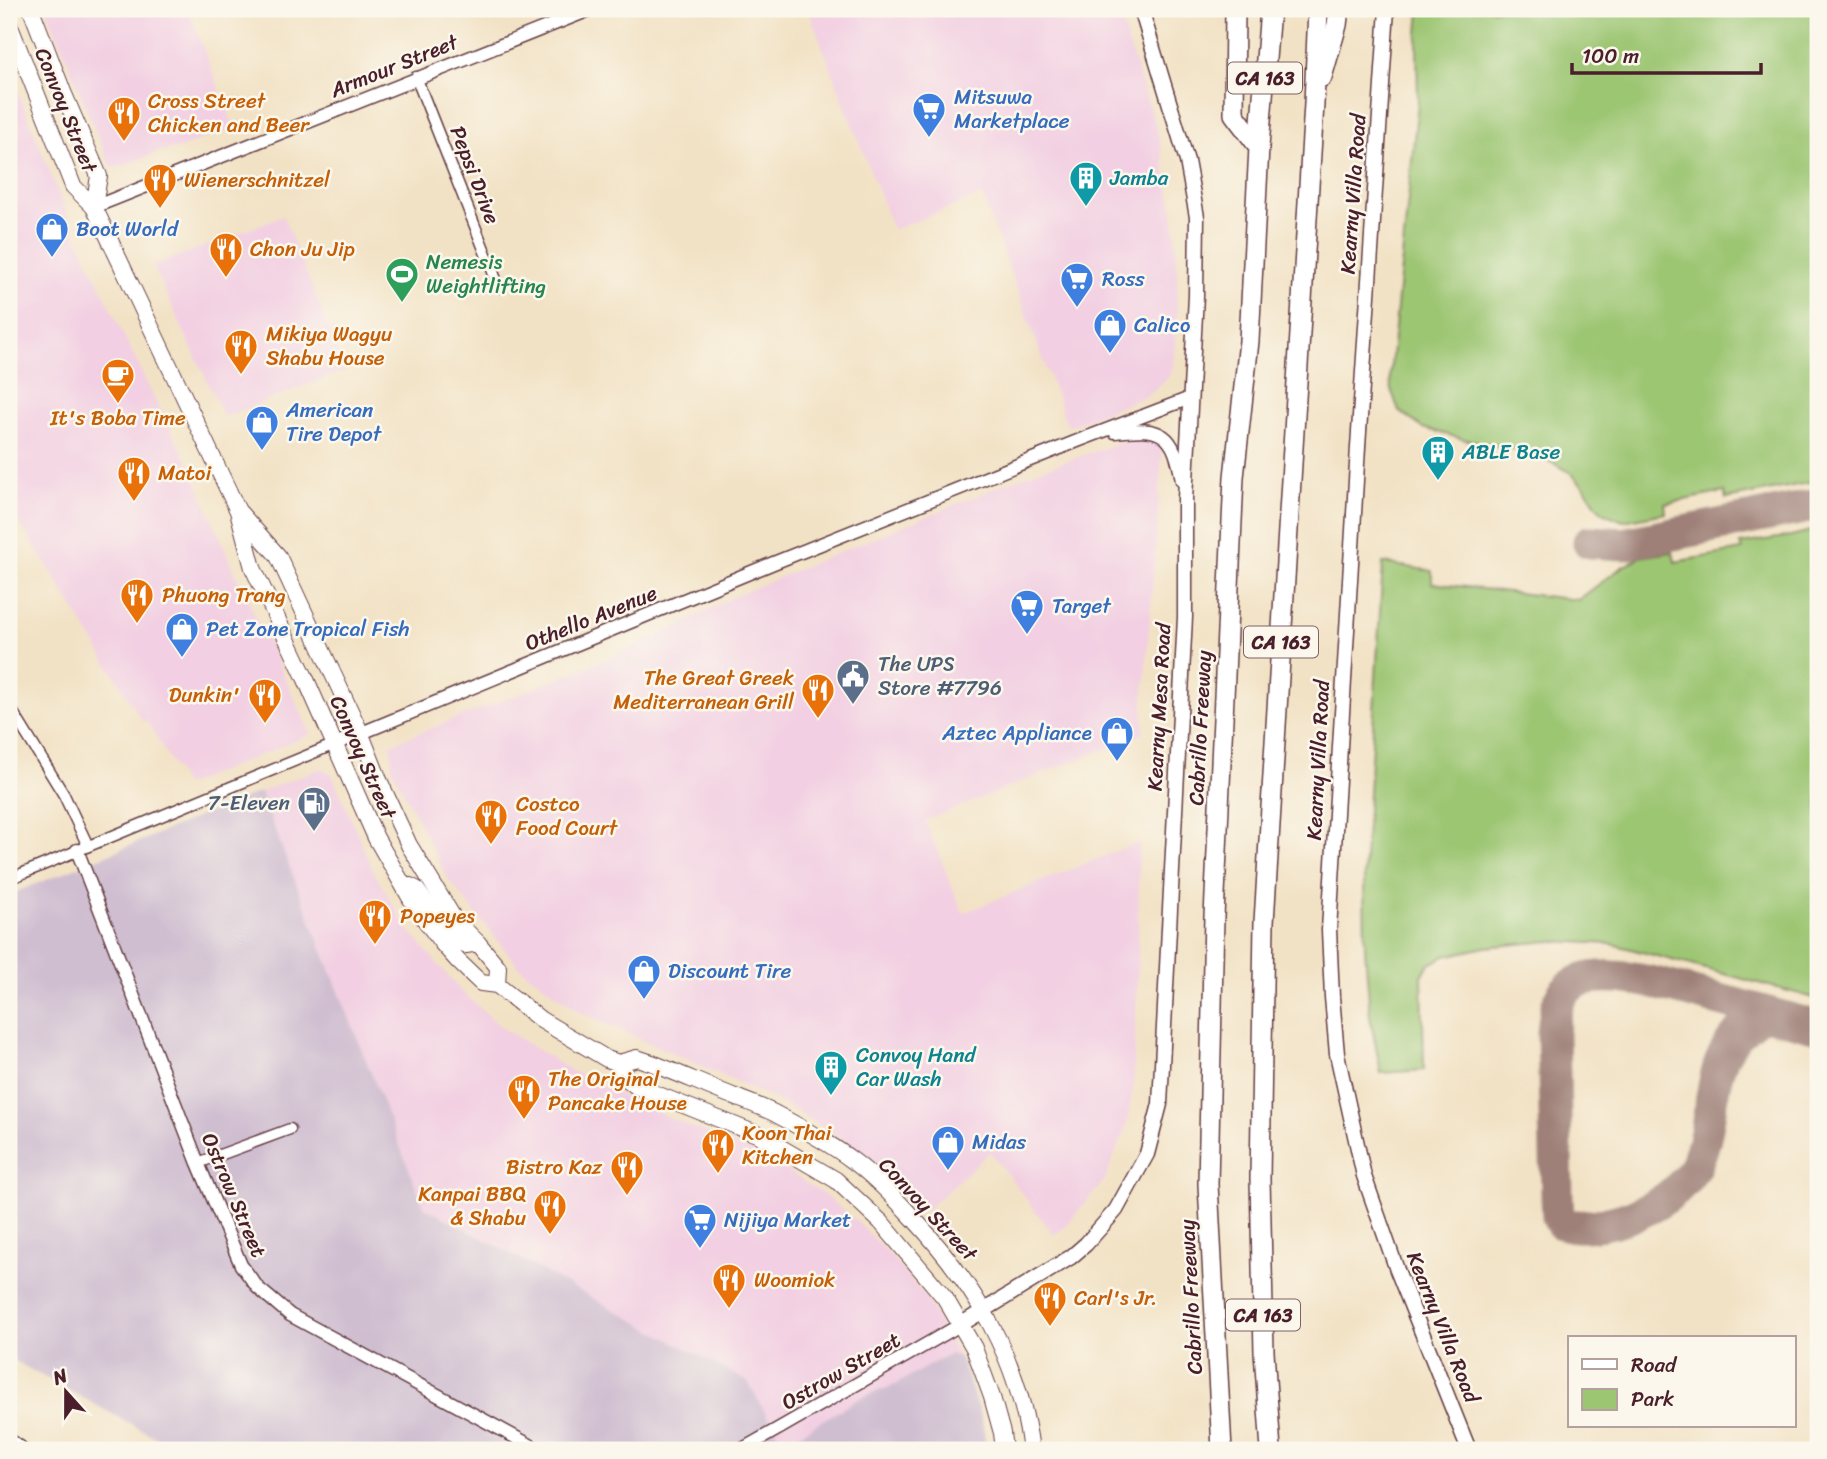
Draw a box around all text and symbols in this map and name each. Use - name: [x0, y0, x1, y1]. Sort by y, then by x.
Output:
- street label: Armour Street: [323, 23, 465, 109]
- scale bar: [1572, 32, 1760, 76]
- text: 100 m: [1582, 37, 1639, 75]
- street label: Convoy Street: [24, 42, 109, 180]
- road number: CA 163: [1228, 62, 1302, 94]
- place label: Mitsuwa Marketplace: [954, 78, 1070, 140]
- place label: Cross Street Chicken and Beer: [148, 82, 310, 144]
- supermarket icon: Mitsuwa Marketplace: [910, 90, 948, 139]
- restaurant icon: Cross Street Chicken and Beer: [105, 94, 143, 143]
- street label: Kearny Villa Road: [1328, 111, 1378, 275]
- street label: Pepsi Drive: [439, 120, 511, 230]
- building icon: Jamba: [1067, 159, 1105, 208]
- place label: Jamba: [1109, 159, 1169, 197]
- restaurant icon: Wienerschnitzel: [141, 161, 179, 210]
- place label: Wienerschnitzel: [184, 161, 331, 199]
- shop icon: Boot World: [33, 210, 71, 259]
- place label: Boot World: [76, 210, 180, 248]
- restaurant icon: Chon Ju Jip: [207, 230, 245, 279]
- place label: Chon Ju Jip: [250, 230, 355, 268]
- place label: Nemesis Weightlifting: [426, 243, 546, 305]
- sports icon: Nemesis Weightlifting: [383, 255, 421, 304]
- supermarket icon: Ross: [1058, 260, 1096, 309]
- place label: Ross: [1102, 260, 1145, 298]
- shop icon: Calico: [1091, 306, 1129, 355]
- place label: Calico: [1134, 306, 1190, 344]
- place label: Mikiya Wagyu Shabu House: [266, 315, 393, 377]
- restaurant icon: Mikiya Wagyu Shabu House: [222, 327, 260, 376]
- cafe icon: It's Boba Time: [99, 356, 137, 405]
- place label: American Tire Depot: [285, 391, 383, 453]
- place label: It's Boba Time: [49, 399, 186, 437]
- shop icon: American Tire Depot: [243, 403, 281, 452]
- building icon: ABLE Base: [1419, 433, 1457, 482]
- place label: ABLE Base: [1461, 433, 1561, 471]
- restaurant icon: Matoi: [115, 454, 153, 503]
- place label: Matoi: [158, 454, 213, 492]
- street label: Othello Avenue: [519, 574, 663, 662]
- restaurant icon: Phuong Trang: [118, 576, 156, 625]
- place label: Phuong Trang: [162, 576, 286, 614]
- supermarket icon: Target: [1008, 587, 1046, 636]
- place label: Target: [1052, 587, 1112, 625]
- shop icon: Pet Zone Tropical Fish: [163, 610, 201, 659]
- place label: Pet Zone Tropical Fish: [206, 610, 410, 648]
- street label: Kearny Mesa Road: [1136, 620, 1182, 792]
- road number: CA 163: [1244, 626, 1318, 657]
- place label: The UPS Store #7796: [878, 645, 1002, 707]
- street label: Cabrillo Freeway: [1177, 650, 1223, 806]
- public building icon: The UPS Store #7796: [834, 657, 872, 706]
- place label: The Great Greek Mediterranean Grill: [613, 659, 795, 721]
- restaurant icon: The Great Greek Mediterranean Grill: [799, 671, 837, 720]
- place label: Dunkin': [169, 676, 240, 714]
- restaurant icon: Dunkin': [246, 676, 284, 725]
- street label: Kearny Villa Road: [1295, 677, 1341, 841]
- street label: Convoy Street: [319, 689, 408, 826]
- place label: Aztec Appliance: [941, 714, 1092, 752]
- shop icon: Aztec Appliance: [1098, 714, 1136, 763]
- place label: 7-Eleven: [208, 784, 290, 822]
- fuel station icon: 7-Eleven: [295, 784, 333, 833]
- place label: Costco Food Court: [516, 785, 619, 847]
- restaurant icon: Costco Food Court: [472, 797, 510, 846]
- restaurant icon: Popeyes: [356, 897, 394, 946]
- place label: Popeyes: [400, 897, 475, 935]
- shop icon: Discount Tire: [625, 952, 663, 1001]
- place label: Discount Tire: [668, 952, 792, 990]
- place label: Convoy Hand Car Wash: [856, 1036, 977, 1098]
- building icon: Convoy Hand Car Wash: [812, 1048, 850, 1097]
- place label: The Original Pancake House: [548, 1060, 687, 1122]
- restaurant icon: The Original Pancake House: [505, 1072, 543, 1121]
- place label: Koon Thai Kitchen: [742, 1114, 833, 1176]
- shop icon: Midas: [929, 1123, 967, 1172]
- place label: Midas: [972, 1123, 1027, 1161]
- street label: Ostrow Street: [191, 1126, 277, 1264]
- restaurant icon: Koon Thai Kitchen: [699, 1126, 737, 1175]
- place label: Bistro Kaz: [506, 1148, 603, 1186]
- restaurant icon: Bistro Kaz: [608, 1148, 646, 1197]
- street label: Convoy Street: [869, 1148, 988, 1271]
- place label: Kanpai BBQ & Shabu: [418, 1175, 527, 1237]
- restaurant icon: Kanpai BBQ & Shabu: [531, 1187, 569, 1236]
- supermarket icon: Nijiya Market: [681, 1201, 719, 1250]
- place label: Nijiya Market: [724, 1201, 851, 1239]
- street label: Cabrillo Freeway: [1168, 1219, 1214, 1375]
- street label: Kearny Villa Road: [1395, 1246, 1491, 1410]
- restaurant icon: Woomiok: [710, 1261, 748, 1310]
- place label: Woomiok: [754, 1261, 835, 1299]
- restaurant icon: Carl's Jr.: [1031, 1279, 1069, 1328]
- place label: Carl's Jr.: [1074, 1279, 1157, 1317]
- road number: CA 163: [1226, 1300, 1300, 1330]
- street label: Ostrow Street: [774, 1321, 908, 1421]
- legend: [1568, 1336, 1796, 1428]
- text: Road: [1631, 1346, 1678, 1384]
- north arrow: [32, 1358, 102, 1428]
- text: N: [47, 1359, 73, 1395]
- text: Park: [1631, 1380, 1674, 1418]

